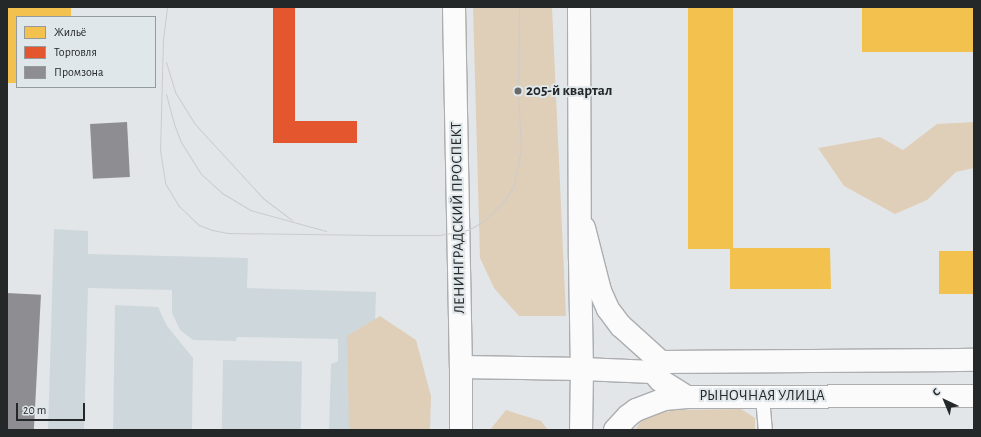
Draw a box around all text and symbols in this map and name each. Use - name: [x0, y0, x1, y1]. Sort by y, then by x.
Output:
- legend: [16, 16, 156, 88]
- text: Жильё: [54, 26, 86, 38]
- text: Торговля: [54, 46, 97, 58]
- text: Промзона: [54, 66, 104, 78]
- place label: 205-й квартал: [526, 82, 613, 100]
- marker: 205-й квартал: [513, 86, 523, 96]
- street label: ЛЕНИНГРАДСКИЙ ПРОСПЕКТ: [447, 122, 469, 314]
- north arrow: [925, 381, 965, 421]
- text: С: [930, 386, 942, 398]
- street label: РЫНОЧНАЯ УЛИЦА: [699, 387, 825, 405]
- scale bar: [18, 395, 87, 421]
- text: 20 m: [23, 404, 46, 416]

